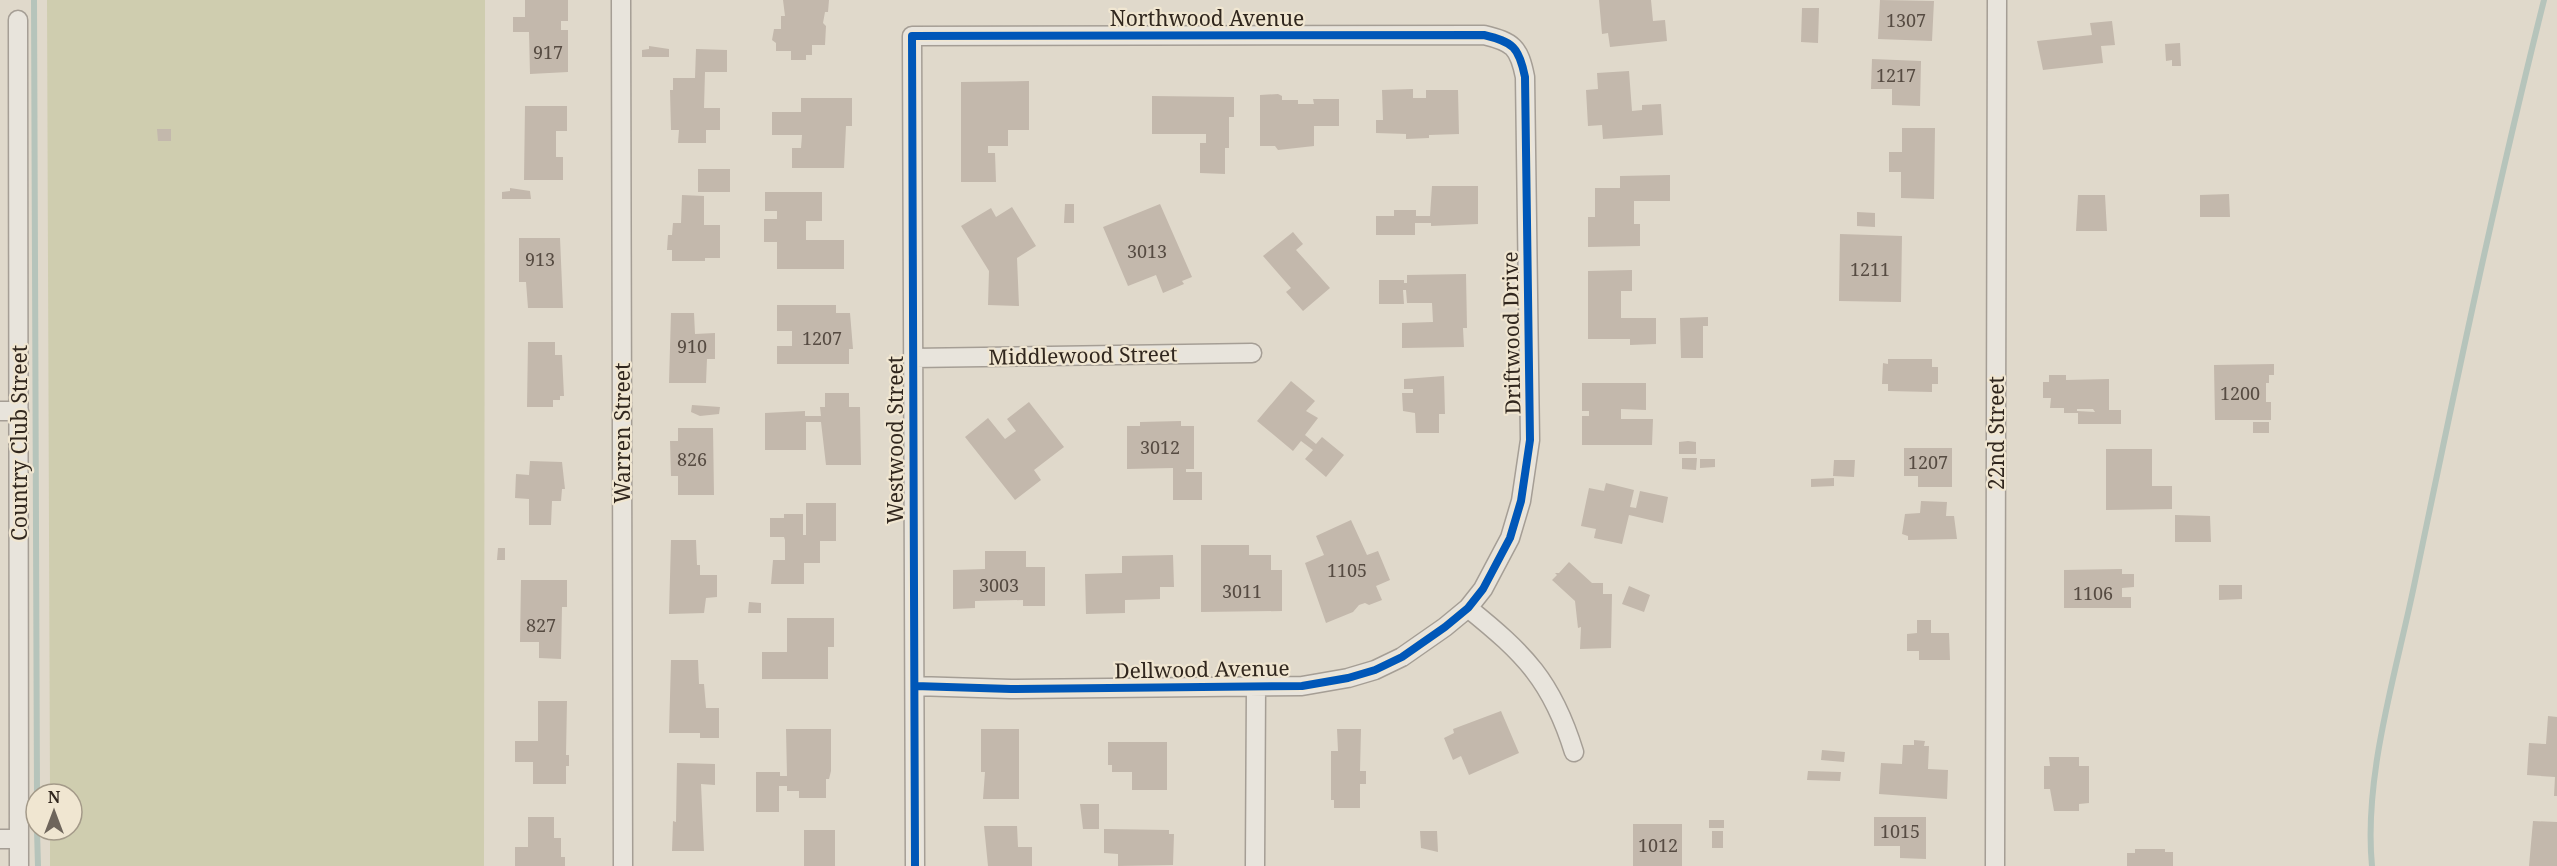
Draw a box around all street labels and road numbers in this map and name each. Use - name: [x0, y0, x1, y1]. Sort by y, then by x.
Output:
- street label: Northwood Avenue: [1110, 4, 1304, 32]
- street label: Driftwood Drive: [1496, 251, 1526, 415]
- street label: Middlewood Street: [988, 339, 1178, 371]
- street label: Country Club Street: [5, 345, 33, 541]
- street label: Westwood Street: [881, 356, 909, 524]
- street label: Warren Street: [608, 363, 636, 503]
- street label: 22nd Street: [1982, 376, 2010, 490]
- street label: Dellwood Avenue: [1114, 653, 1290, 685]

